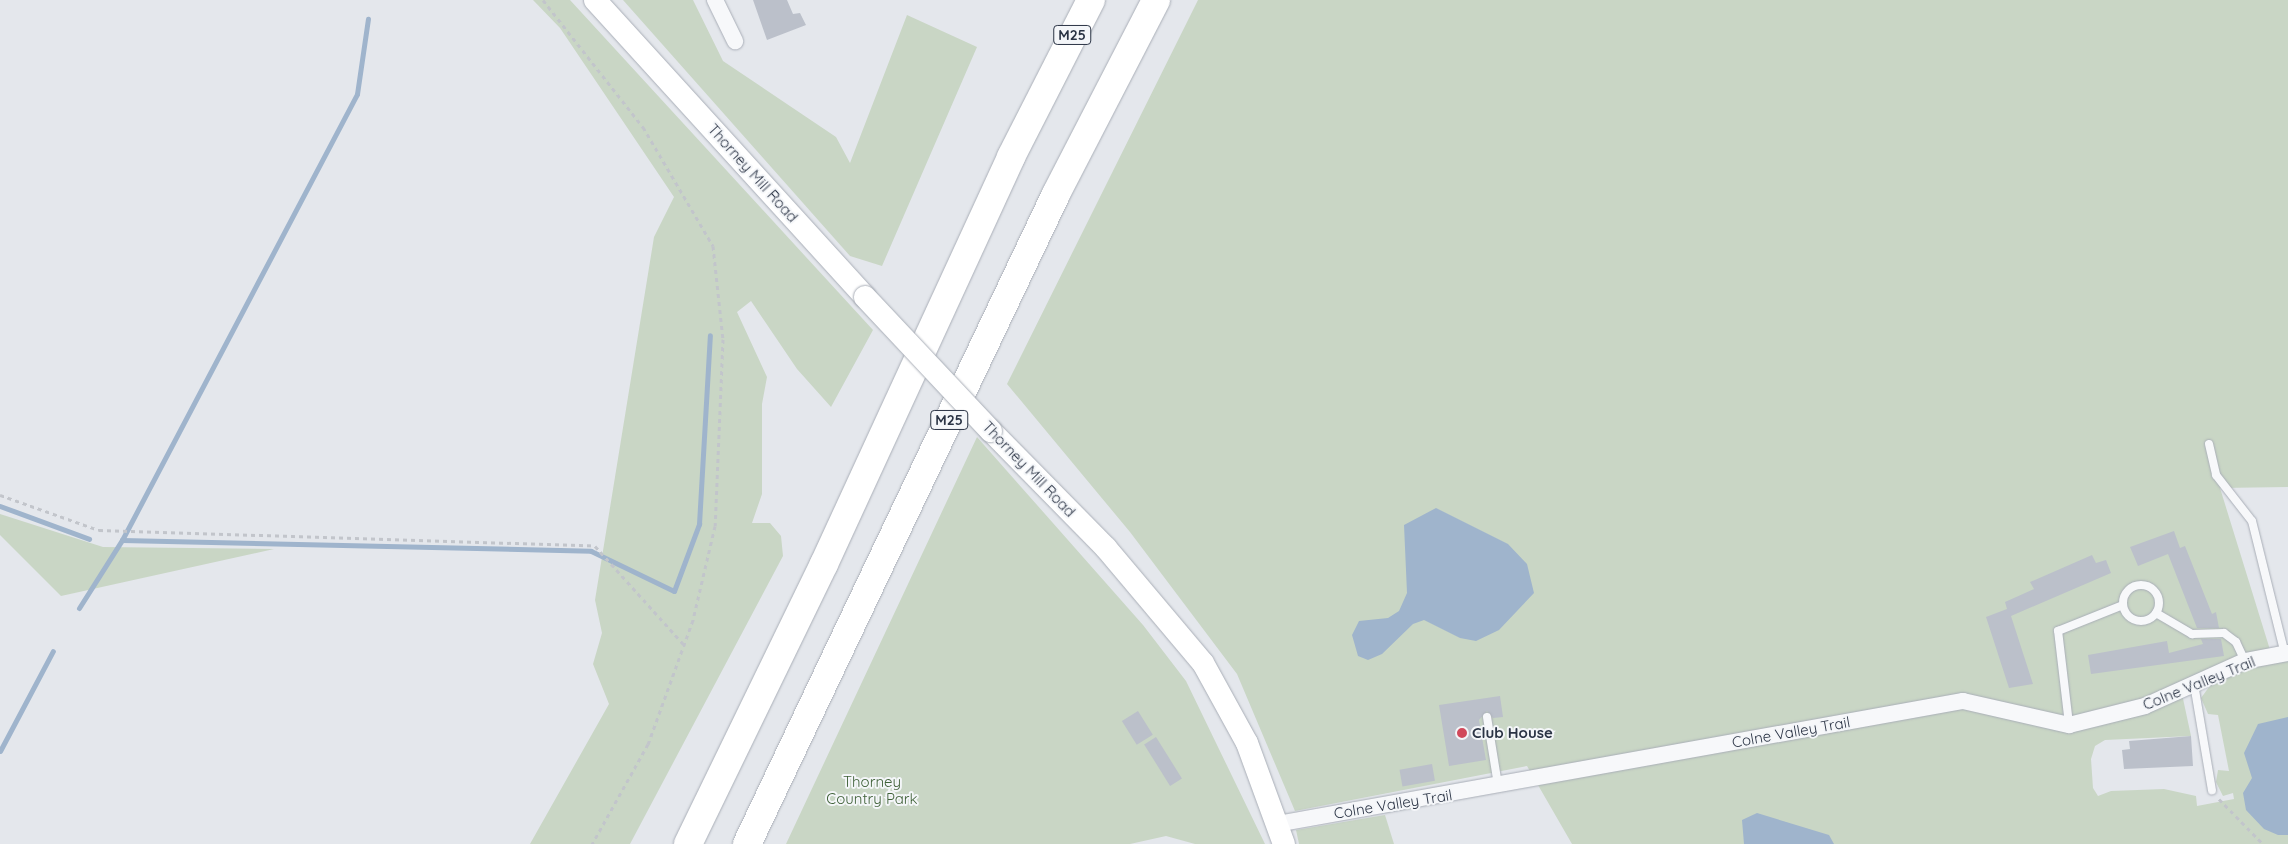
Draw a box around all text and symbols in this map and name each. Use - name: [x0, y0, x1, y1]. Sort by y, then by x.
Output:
- road number: M25: [1053, 24, 1091, 46]
- street label: Thorney Mill Road: [704, 120, 802, 226]
- road number: M25: [930, 408, 968, 432]
- street label: Thorney Mill Road: [979, 417, 1079, 521]
- street label: Colne Valley Trail: [2140, 652, 2258, 714]
- street label: Colne Valley Trail: [1731, 713, 1851, 751]
- place label: Club House: [1472, 724, 1553, 742]
- marker: Club House: [1456, 727, 1468, 739]
- park label: Thorney Country Park: [826, 772, 918, 807]
- street label: Colne Valley Trail: [1332, 786, 1454, 822]

